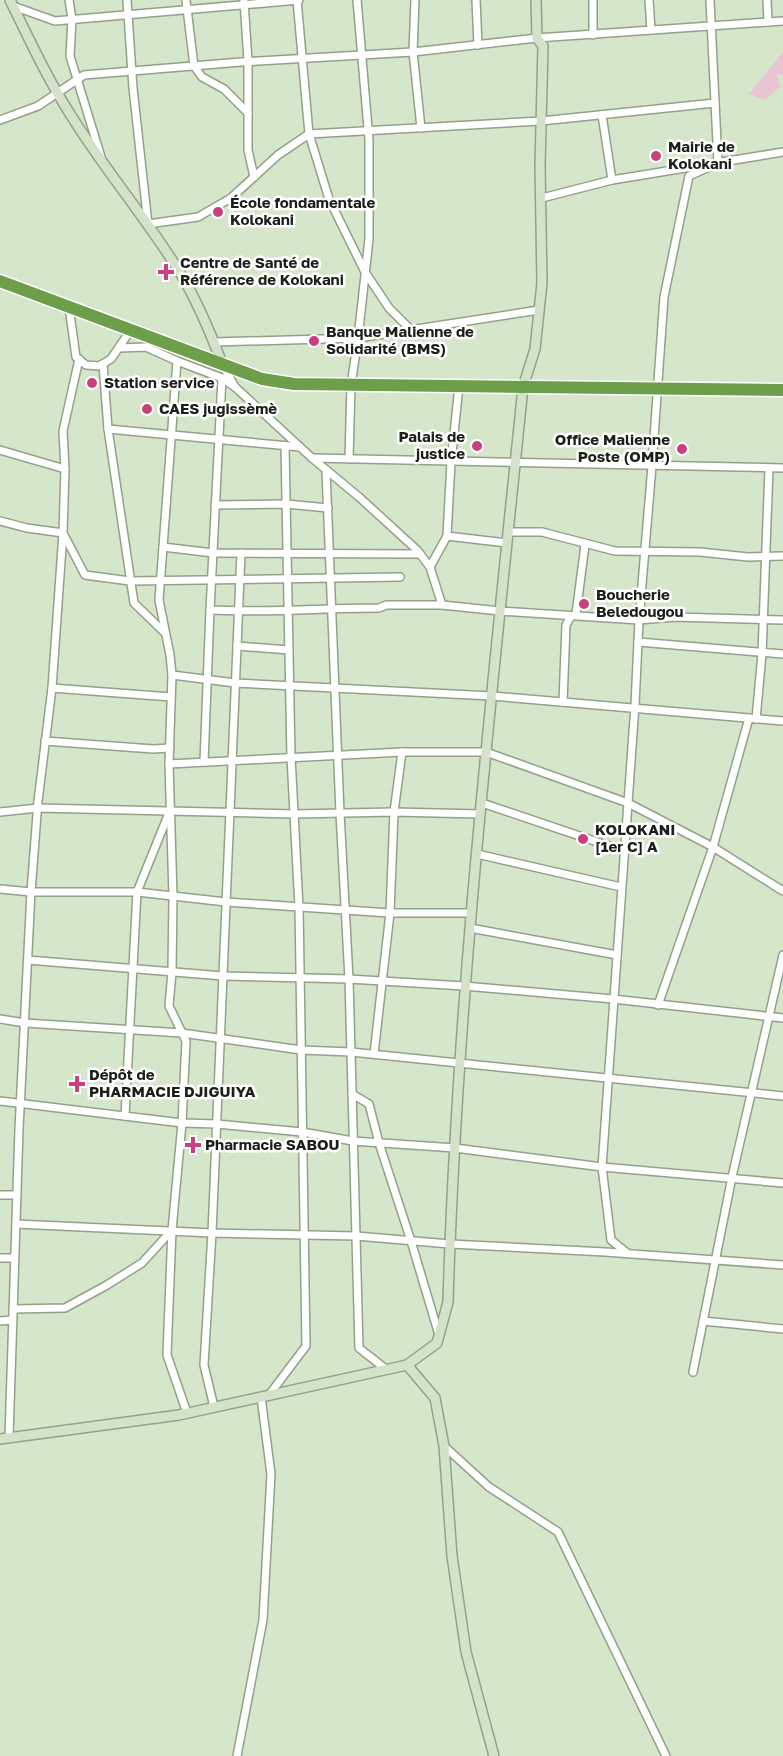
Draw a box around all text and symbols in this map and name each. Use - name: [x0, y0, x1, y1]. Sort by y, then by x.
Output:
- place label: Mairie de Kolokani: [668, 137, 735, 172]
- marker: Mairie de Kolokani: [649, 149, 663, 163]
- place label: École fondamentale Kolokani: [230, 193, 376, 228]
- marker: École fondamentale Kolokani: [211, 205, 225, 219]
- place label: Centre de Santé de Référence de Kolokani: [180, 253, 344, 288]
- marker: Centre de Santé de Référence de Kolokani: [157, 263, 175, 281]
- place label: Banque Malienne de Solidarité (BMS): [326, 322, 474, 357]
- marker: Banque Malienne de Solidarité (BMS): [307, 334, 321, 348]
- place label: Station service: [104, 373, 215, 391]
- marker: Station service: [85, 376, 99, 390]
- place label: CAES jugissèmè: [159, 399, 277, 417]
- marker: CAES jugissèmè: [140, 402, 154, 416]
- place label: Palais de justice: [398, 427, 465, 462]
- place label: Office Malienne Poste (OMP): [555, 430, 670, 465]
- marker: Palais de justice: [470, 439, 484, 453]
- marker: Office Malienne Poste (OMP): [675, 442, 689, 456]
- place label: Boucherie Beledougou: [596, 585, 684, 620]
- marker: Boucherie Beledougou: [577, 597, 591, 611]
- place label: KOLOKANI [1er C] A: [595, 820, 675, 855]
- marker: KOLOKANI [1er C] A: [576, 832, 590, 846]
- place label: Dépôt de PHARMACIE DJIGUIYA: [89, 1065, 256, 1100]
- marker: Dépôt de PHARMACIE DJIGUIYA: [70, 1077, 84, 1091]
- place label: Pharmacie SABOU: [205, 1135, 339, 1153]
- marker: Pharmacie SABOU: [186, 1138, 200, 1152]

